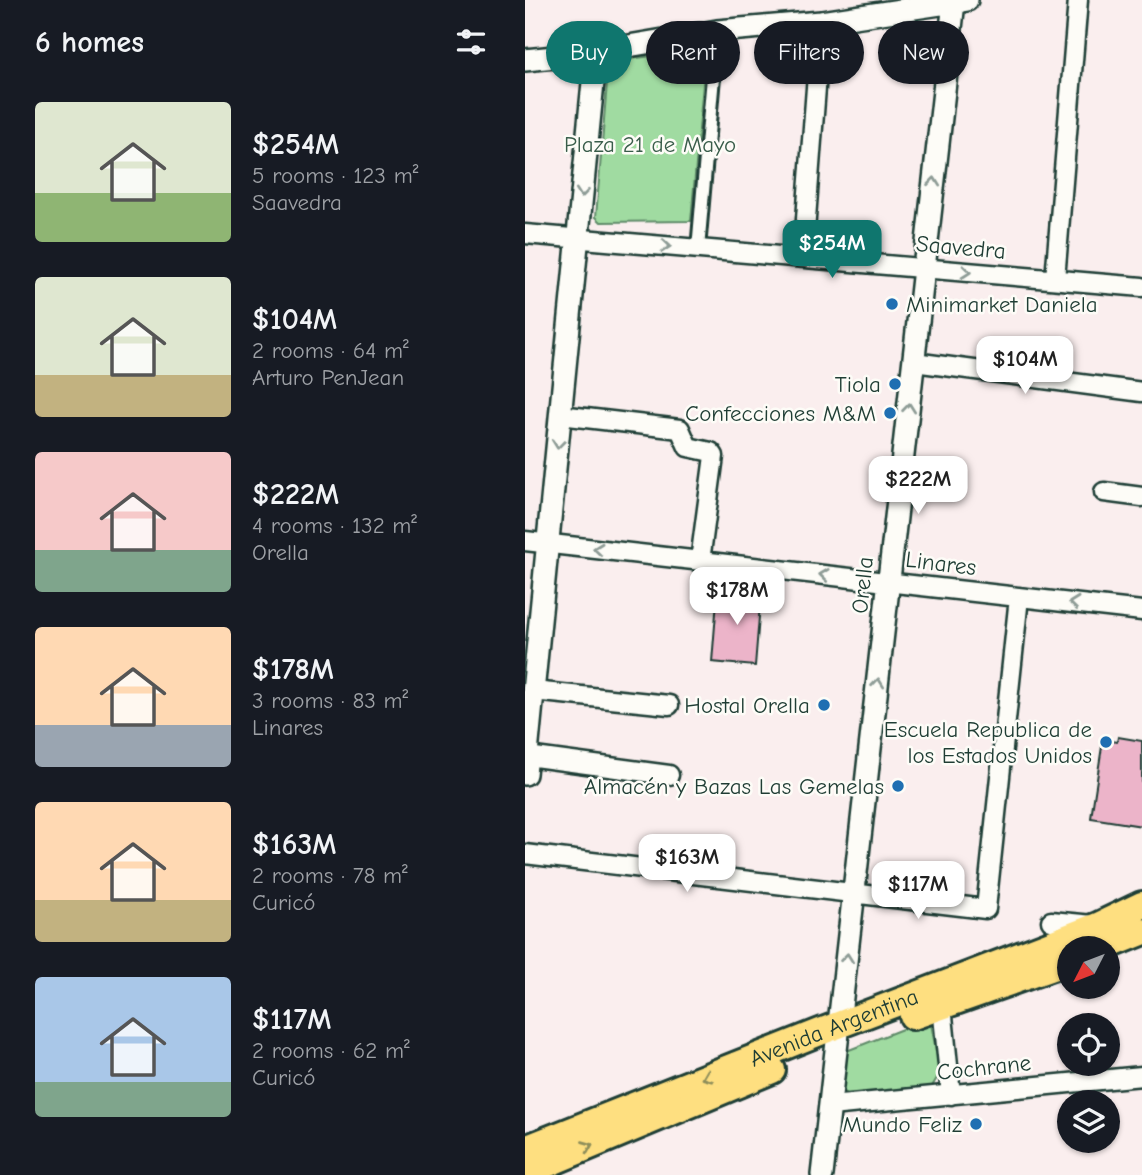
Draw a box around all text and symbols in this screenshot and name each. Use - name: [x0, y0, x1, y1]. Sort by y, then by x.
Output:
- chip: Buy: [546, 21, 632, 84]
- chip: Rent: [646, 21, 740, 84]
- chip: Filters: [754, 21, 864, 84]
- chip: New: [878, 21, 969, 84]
- icon: filters: [452, 23, 490, 61]
- text: 6 homes: [35, 25, 144, 60]
- text: $254M: [252, 127, 339, 162]
- icon: home: [91, 130, 175, 214]
- park label: Plaza 21 de Mayo: [564, 131, 736, 158]
- text: 5 rooms · 123 m²: [252, 162, 418, 189]
- one-way arrow: [926, 177, 941, 188]
- one-way arrow: [575, 188, 590, 199]
- text: Saavedra: [252, 189, 342, 216]
- pin: $254M: [783, 220, 881, 280]
- text: $254M: [799, 229, 865, 256]
- street label: Saavedra: [915, 230, 1007, 265]
- one-way arrow: [661, 238, 672, 253]
- one-way arrow: [961, 264, 972, 279]
- place label: Minimarket Daniela: [906, 291, 1098, 318]
- marker: Minimarket Daniela: [884, 296, 900, 312]
- text: $104M: [252, 302, 337, 337]
- icon: home: [91, 305, 175, 389]
- pin: $104M: [976, 336, 1074, 396]
- text: 2 rooms · 64 m²: [252, 337, 409, 364]
- text: $104M: [992, 345, 1058, 372]
- text: Arturo PenJean: [252, 364, 404, 391]
- place label: Tiola: [835, 371, 881, 398]
- marker: Tiola: [887, 376, 903, 392]
- place label: Confecciones M&M: [685, 400, 876, 427]
- one-way arrow: [901, 403, 916, 414]
- marker: Confecciones M&M: [882, 405, 898, 421]
- one-way arrow: [550, 438, 565, 450]
- pin: $222M: [869, 456, 967, 516]
- text: $222M: [885, 465, 951, 492]
- text: $222M: [252, 477, 339, 512]
- icon: home: [91, 480, 175, 564]
- text: 4 rooms · 132 m²: [252, 512, 417, 539]
- text: Orella: [252, 539, 309, 566]
- one-way arrow: [592, 542, 603, 557]
- street label: Linares: [904, 546, 978, 581]
- street label: Orella: [846, 555, 879, 615]
- one-way arrow: [818, 567, 830, 582]
- pin: $178M: [688, 568, 786, 627]
- text: $178M: [706, 576, 768, 603]
- one-way arrow: [1068, 596, 1079, 611]
- text: $178M: [252, 652, 334, 687]
- icon: home: [91, 655, 175, 739]
- one-way arrow: [870, 677, 885, 689]
- text: 3 rooms · 83 m²: [252, 687, 408, 714]
- place label: Hostal Orella: [684, 692, 810, 719]
- marker: Hostal Orella: [816, 697, 832, 713]
- text: Linares: [252, 714, 323, 741]
- place label: Escuela Republica de los Estados Unidos: [884, 716, 1092, 769]
- marker: Escuela Republica de los Estados Unidos: [1098, 734, 1114, 750]
- place label: Almacén y Bazas Las Gemelas: [584, 773, 884, 800]
- marker: Almacén y Bazas Las Gemelas: [890, 778, 906, 794]
- text: $163M: [252, 827, 337, 862]
- icon: home: [91, 830, 175, 914]
- pin: $163M: [638, 834, 736, 894]
- text: $163M: [655, 843, 719, 870]
- text: 2 rooms · 78 m²: [252, 862, 408, 889]
- pin: $117M: [869, 862, 967, 921]
- text: $117M: [888, 870, 948, 897]
- text: Curicó: [252, 889, 315, 916]
- north arrow: [1057, 936, 1120, 999]
- map controls: [1057, 936, 1120, 1153]
- one-way arrow: [839, 952, 854, 963]
- street label: Avenida Argentina: [746, 983, 922, 1073]
- text: $117M: [252, 1002, 331, 1037]
- icon: home: [91, 1005, 175, 1089]
- button: locate: [1057, 1013, 1120, 1076]
- text: 2 rooms · 62 m²: [252, 1037, 410, 1064]
- street label: Cochrane: [936, 1049, 1032, 1086]
- text: Curicó: [252, 1064, 315, 1091]
- one-way arrow: [702, 1068, 714, 1082]
- button: layers: [1057, 1090, 1120, 1153]
- place label: Mundo Feliz: [842, 1111, 962, 1138]
- marker: Mundo Feliz: [968, 1116, 984, 1132]
- one-way arrow: [581, 1141, 593, 1155]

